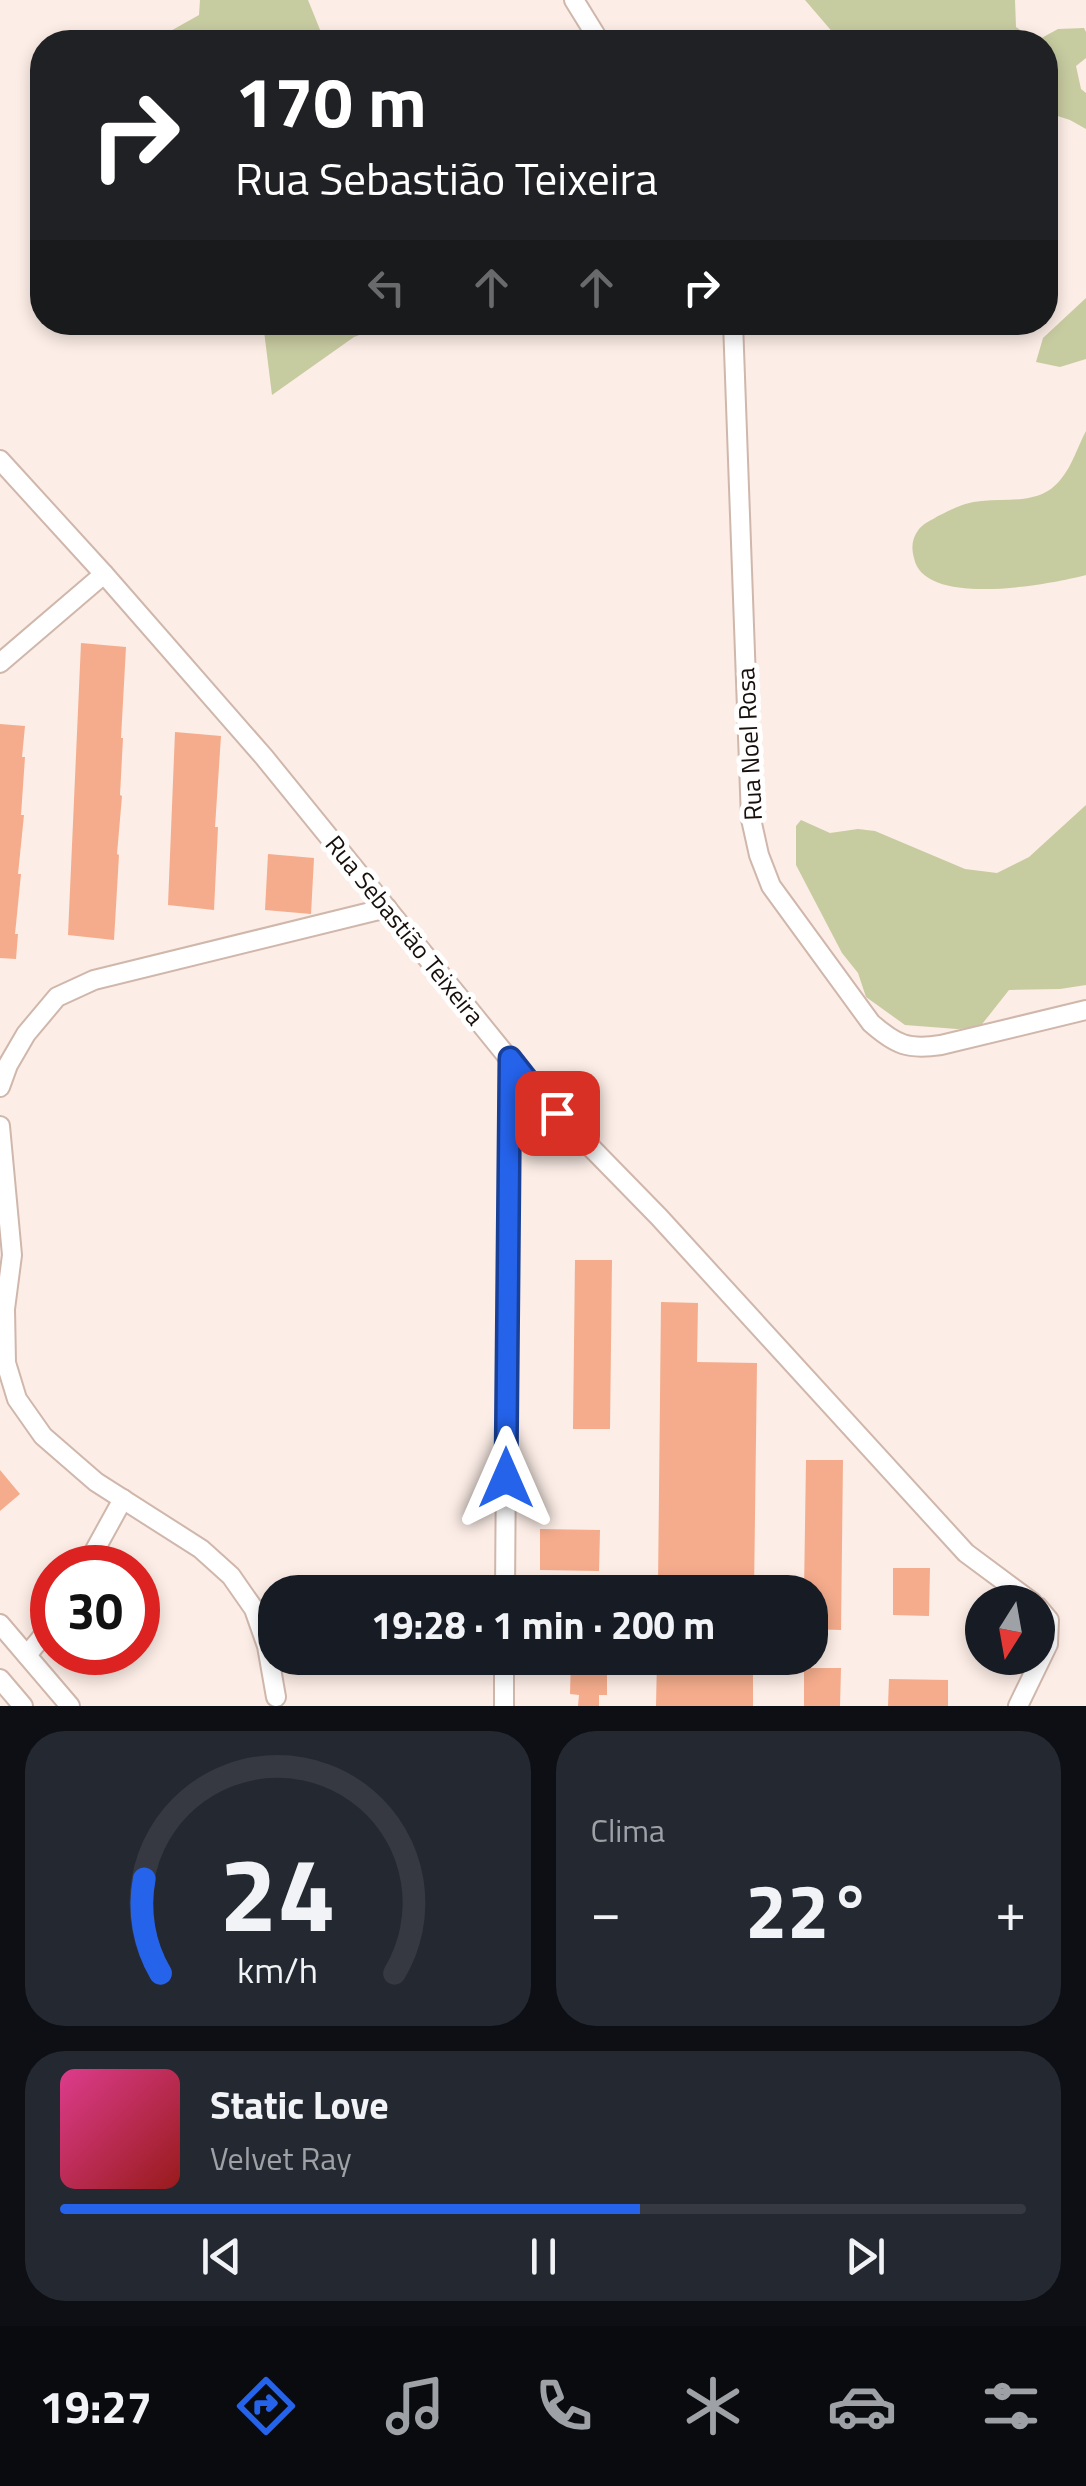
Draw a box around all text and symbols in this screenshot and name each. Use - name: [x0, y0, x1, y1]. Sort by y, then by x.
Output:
- text: 170 m: [235, 48, 427, 154]
- icon: right: [70, 70, 200, 200]
- text: Rua Sebastião Teixeira: [235, 144, 658, 212]
- icon: left: [359, 260, 414, 315]
- icon: ahead: [464, 260, 519, 315]
- icon: ahead: [569, 260, 624, 315]
- icon: right: [674, 260, 729, 315]
- street label: Rua Noel Rosa: [726, 666, 772, 821]
- street label: Rua Sebastião Teixeira: [316, 827, 494, 1034]
- pin: [515, 1071, 600, 1156]
- icon: arrive: [530, 1086, 585, 1141]
- position arrow: [454, 1426, 558, 1530]
- speed limit sign: 30: [30, 1545, 160, 1675]
- north arrow: [965, 1585, 1055, 1675]
- map controls: [965, 1585, 1055, 1675]
- text: 19:28 · 1 min · 200 m: [371, 1596, 715, 1654]
- text: Clima: [591, 1806, 665, 1854]
- text: 24: [220, 1813, 336, 1971]
- text: 22°: [745, 1853, 871, 1967]
- text: −: [591, 1869, 621, 1952]
- text: +: [995, 1869, 1026, 1952]
- text: km/h: [237, 1942, 318, 1997]
- text: Static Love: [210, 2076, 389, 2134]
- text: Velvet Ray: [210, 2134, 352, 2182]
- icon: previous: [194, 2229, 249, 2284]
- icon: pause: [516, 2229, 571, 2284]
- icon: next: [838, 2229, 893, 2284]
- icon: directions: [231, 2371, 301, 2441]
- icon: music: [380, 2371, 450, 2441]
- icon: phone: [529, 2371, 599, 2441]
- icon: climate: [678, 2371, 748, 2441]
- icon: car: [827, 2371, 897, 2441]
- icon: filters: [976, 2371, 1046, 2441]
- text: 19:27: [40, 2372, 152, 2440]

